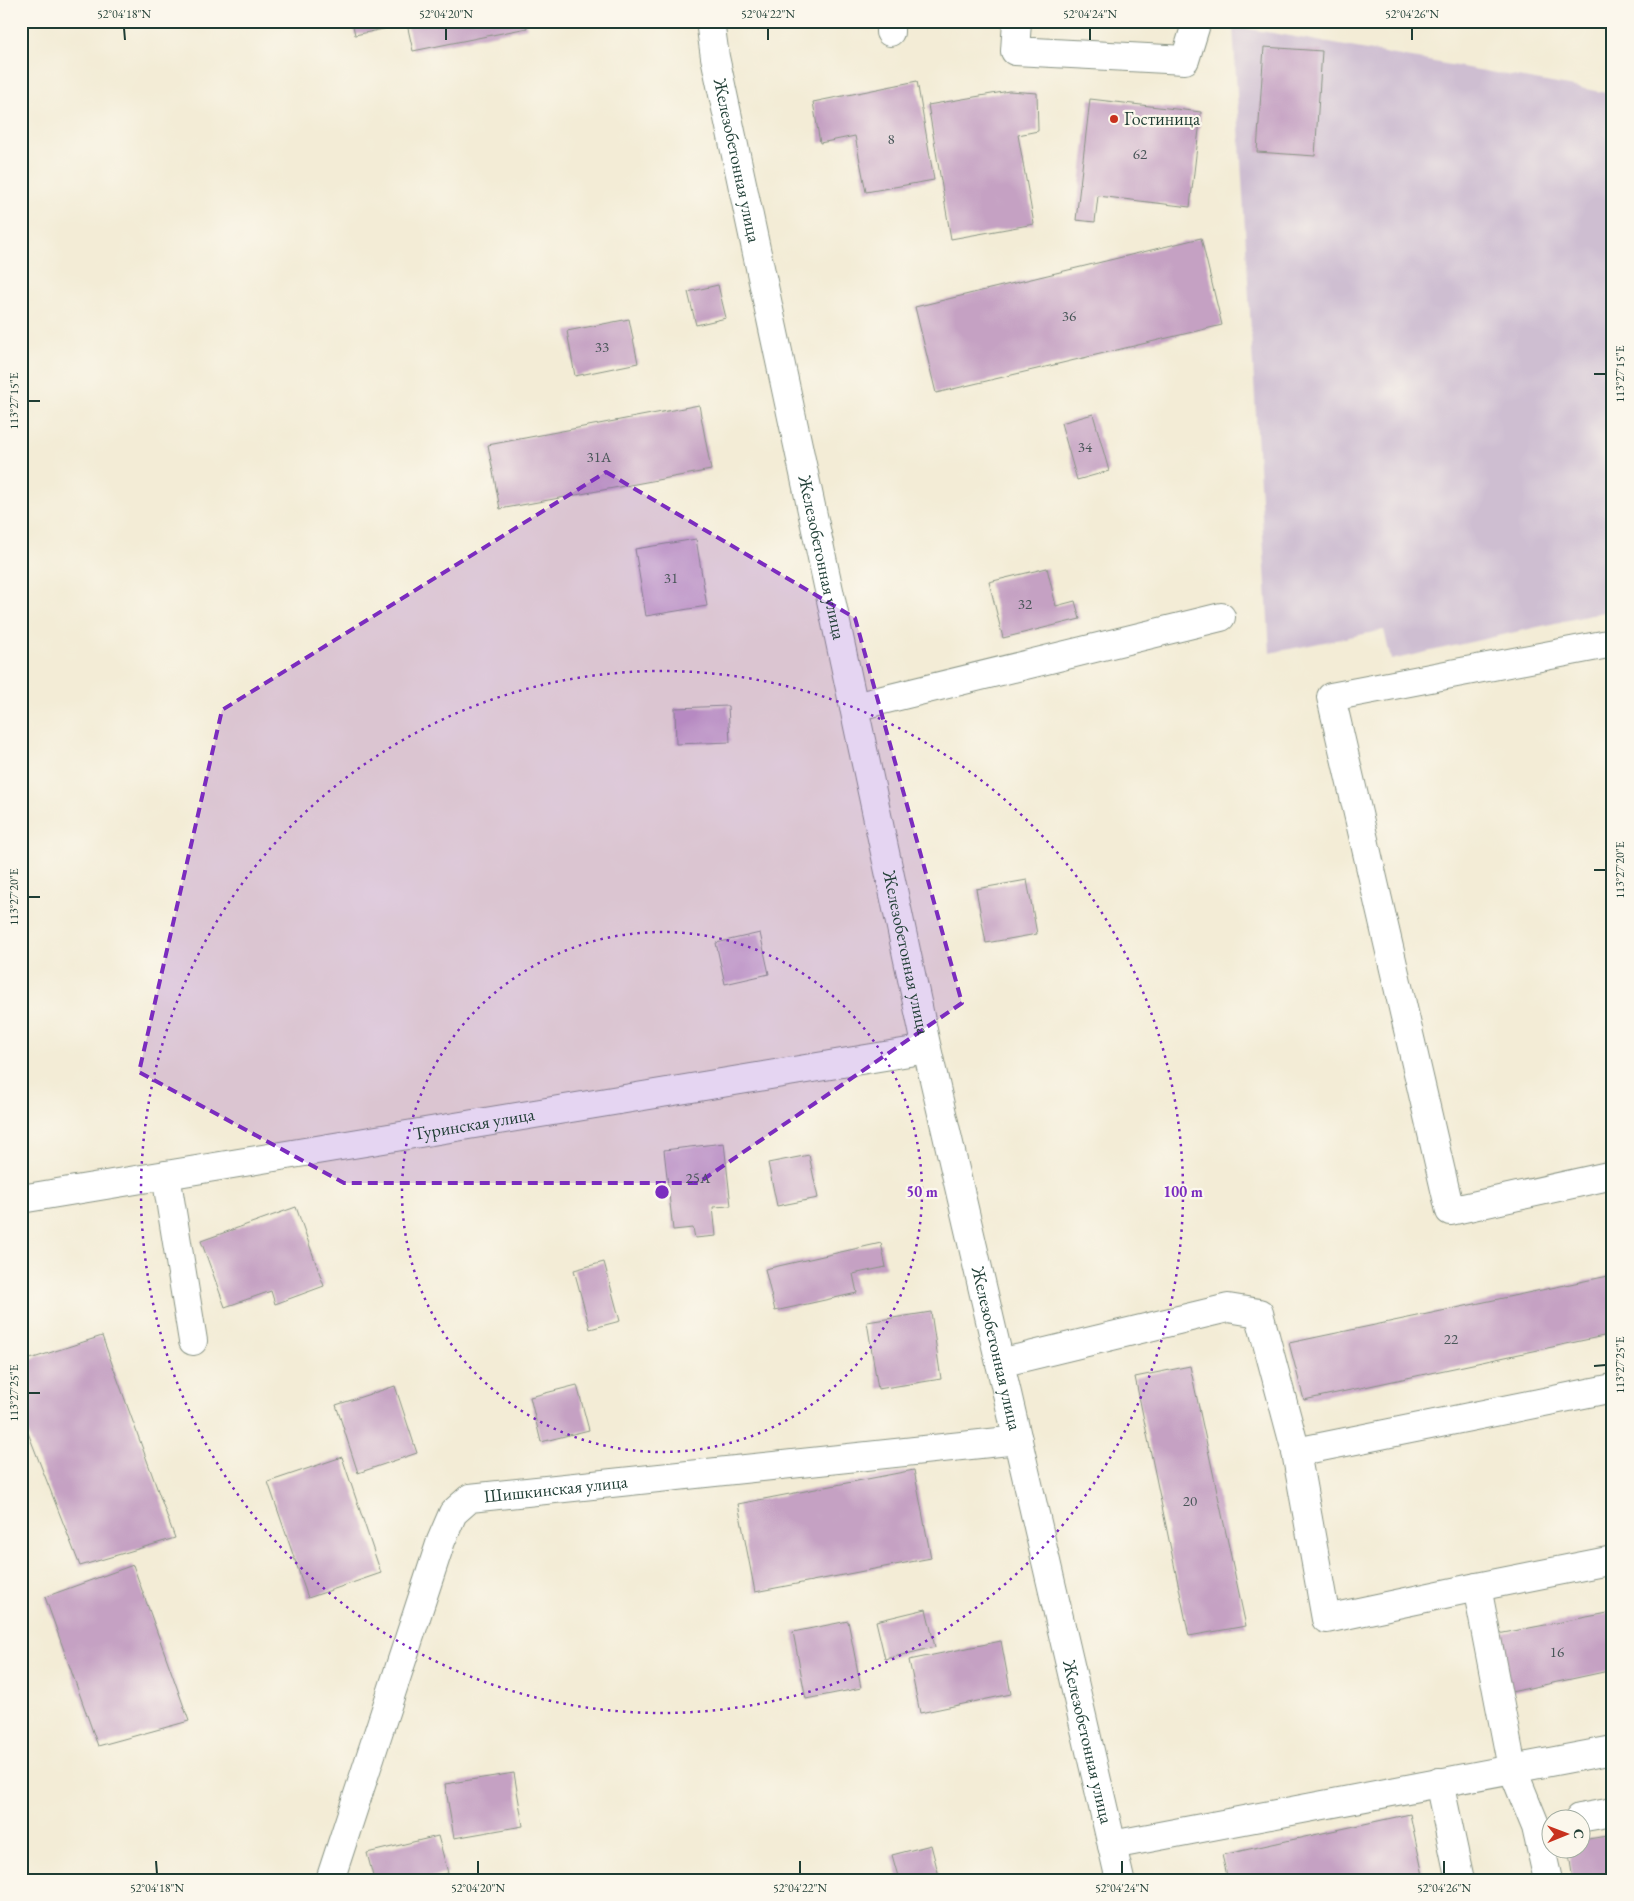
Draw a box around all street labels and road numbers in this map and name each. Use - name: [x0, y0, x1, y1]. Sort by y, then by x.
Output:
- street label: Железобетонная улица: [709, 75, 766, 245]
- street label: Железобетонная улица: [793, 472, 851, 642]
- street label: Железобетонная улица: [878, 867, 936, 1037]
- street label: Туринская улица: [411, 1102, 537, 1145]
- street label: Железобетонная улица: [967, 1263, 1027, 1433]
- street label: Шишкинская улица: [483, 1469, 629, 1507]
- street label: Железобетонная улица: [1058, 1657, 1119, 1827]

